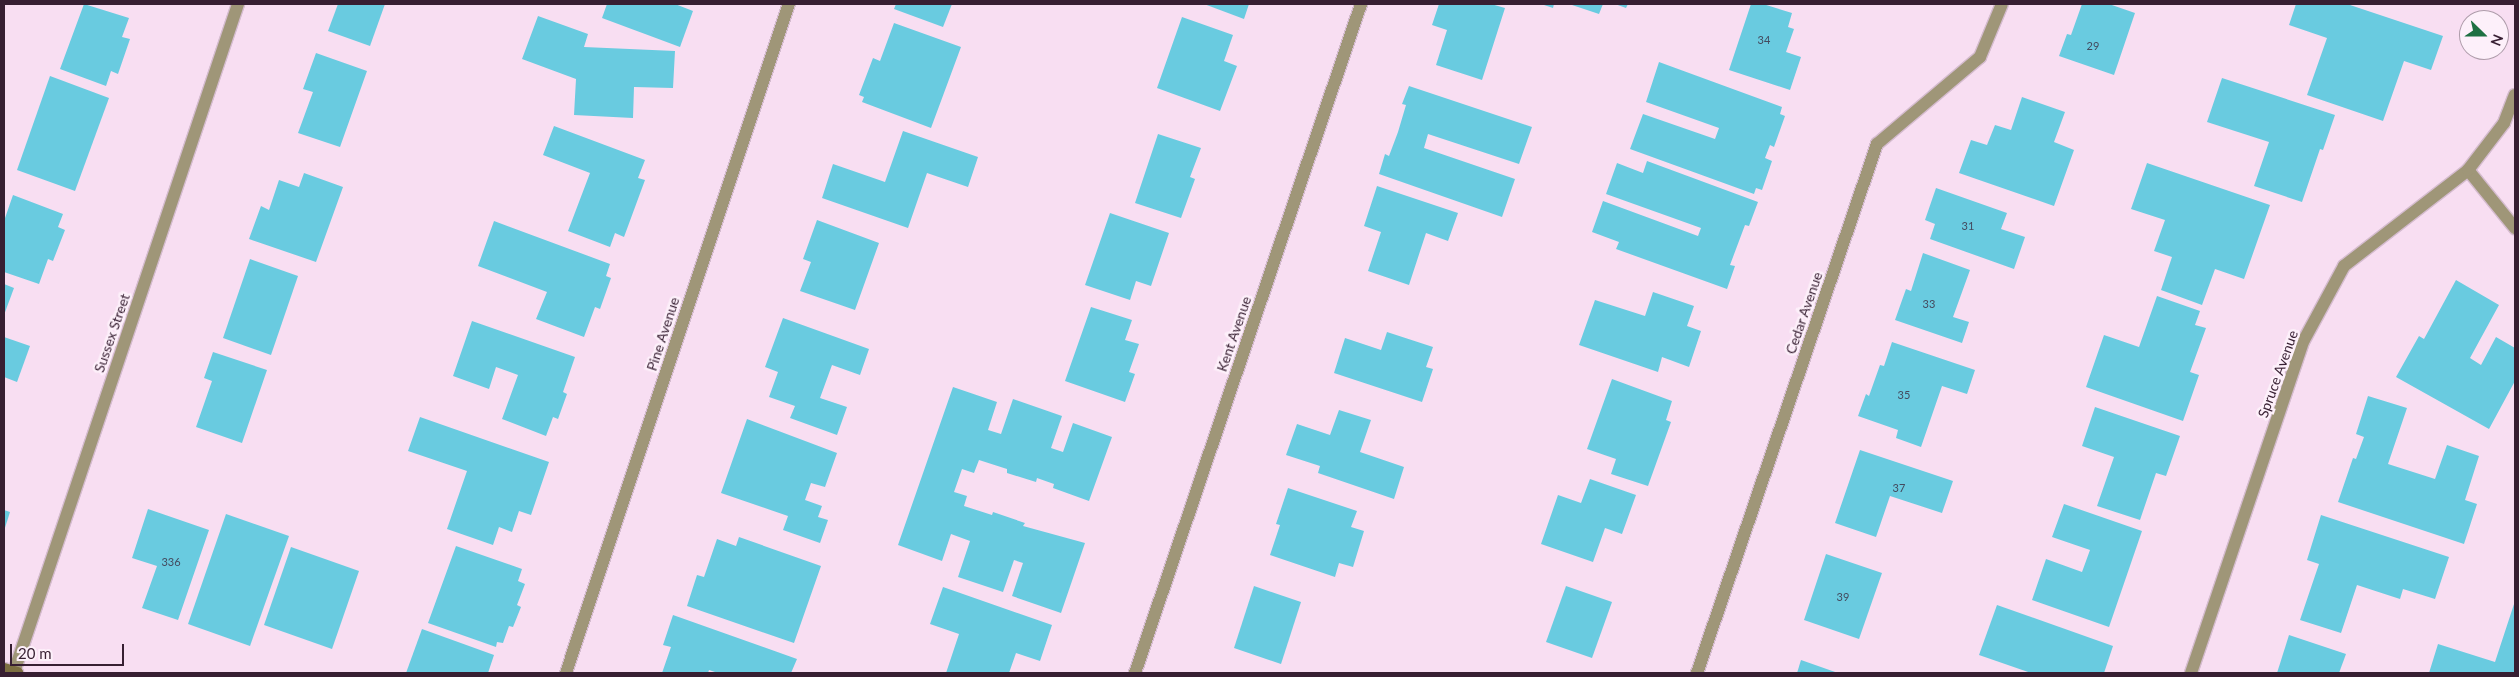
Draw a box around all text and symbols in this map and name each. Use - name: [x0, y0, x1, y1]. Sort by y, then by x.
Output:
- north arrow: [2459, 10, 2509, 60]
- text: N: [2488, 32, 2507, 49]
- house number: 34: [1758, 33, 1770, 47]
- house number: 29: [2087, 39, 2099, 53]
- house number: 31: [1962, 219, 1974, 233]
- street label: Cedar Avenue: [1782, 269, 1826, 357]
- street label: Sussex Street: [91, 291, 133, 375]
- street label: Kent Avenue: [1213, 294, 1255, 374]
- street label: Pine Avenue: [643, 295, 683, 373]
- house number: 33: [1923, 297, 1935, 311]
- street label: Spruce Avenue: [2254, 328, 2302, 420]
- house number: 35: [1898, 388, 1910, 402]
- house number: 37: [1893, 481, 1905, 495]
- house number: 336: [161, 555, 181, 569]
- house number: 39: [1837, 590, 1849, 604]
- scale bar: [12, 634, 126, 666]
- text: 20 m: [18, 644, 52, 662]

